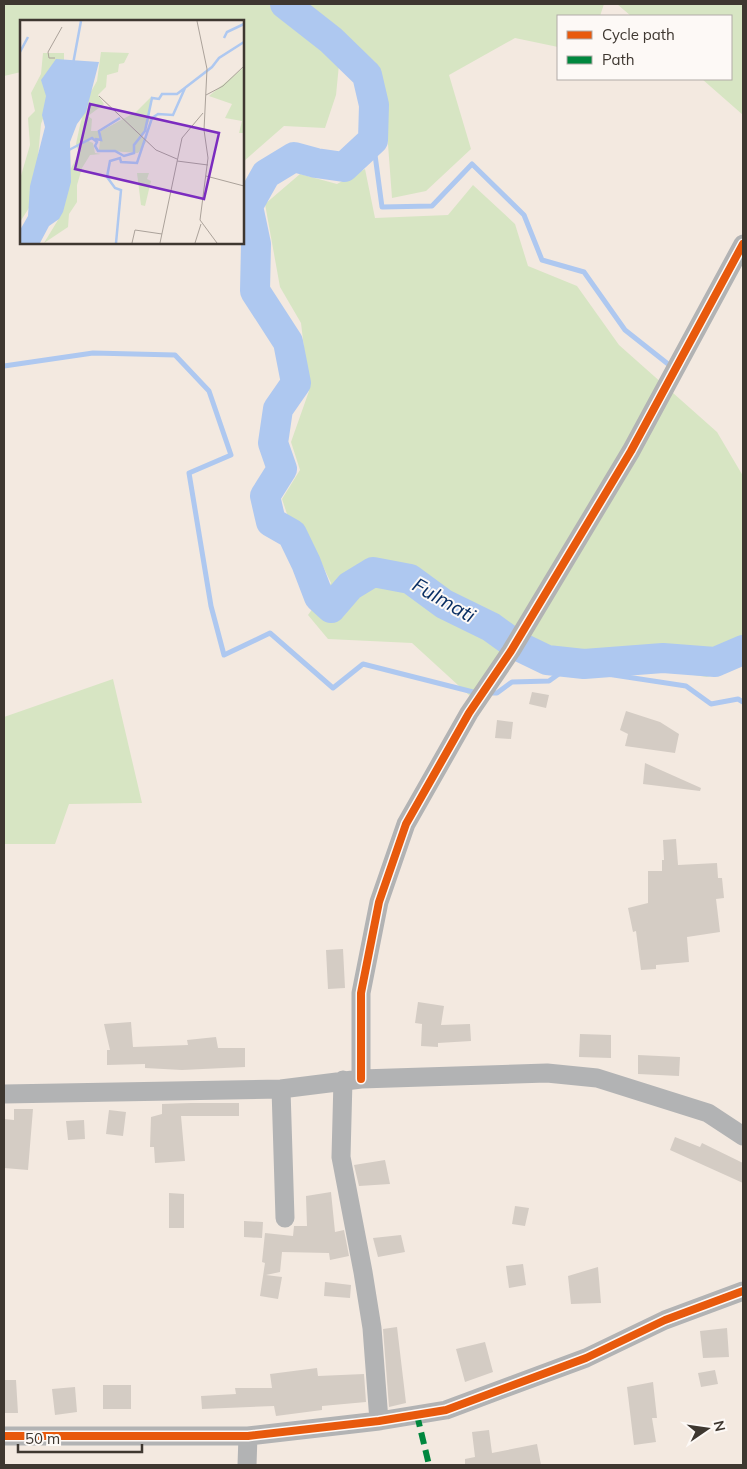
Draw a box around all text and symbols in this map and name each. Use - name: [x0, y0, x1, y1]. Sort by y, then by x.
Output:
- legend: [557, 15, 732, 80]
- inset map: [20, 20, 244, 244]
- text: Cycle path: [602, 25, 675, 44]
- text: Path: [602, 50, 634, 69]
- water label: Fulmati: [408, 572, 480, 628]
- north arrow: [682, 1404, 732, 1454]
- text: N: [710, 1419, 730, 1433]
- scale bar: [18, 1422, 141, 1454]
- text: 50 m: [25, 1429, 60, 1448]

